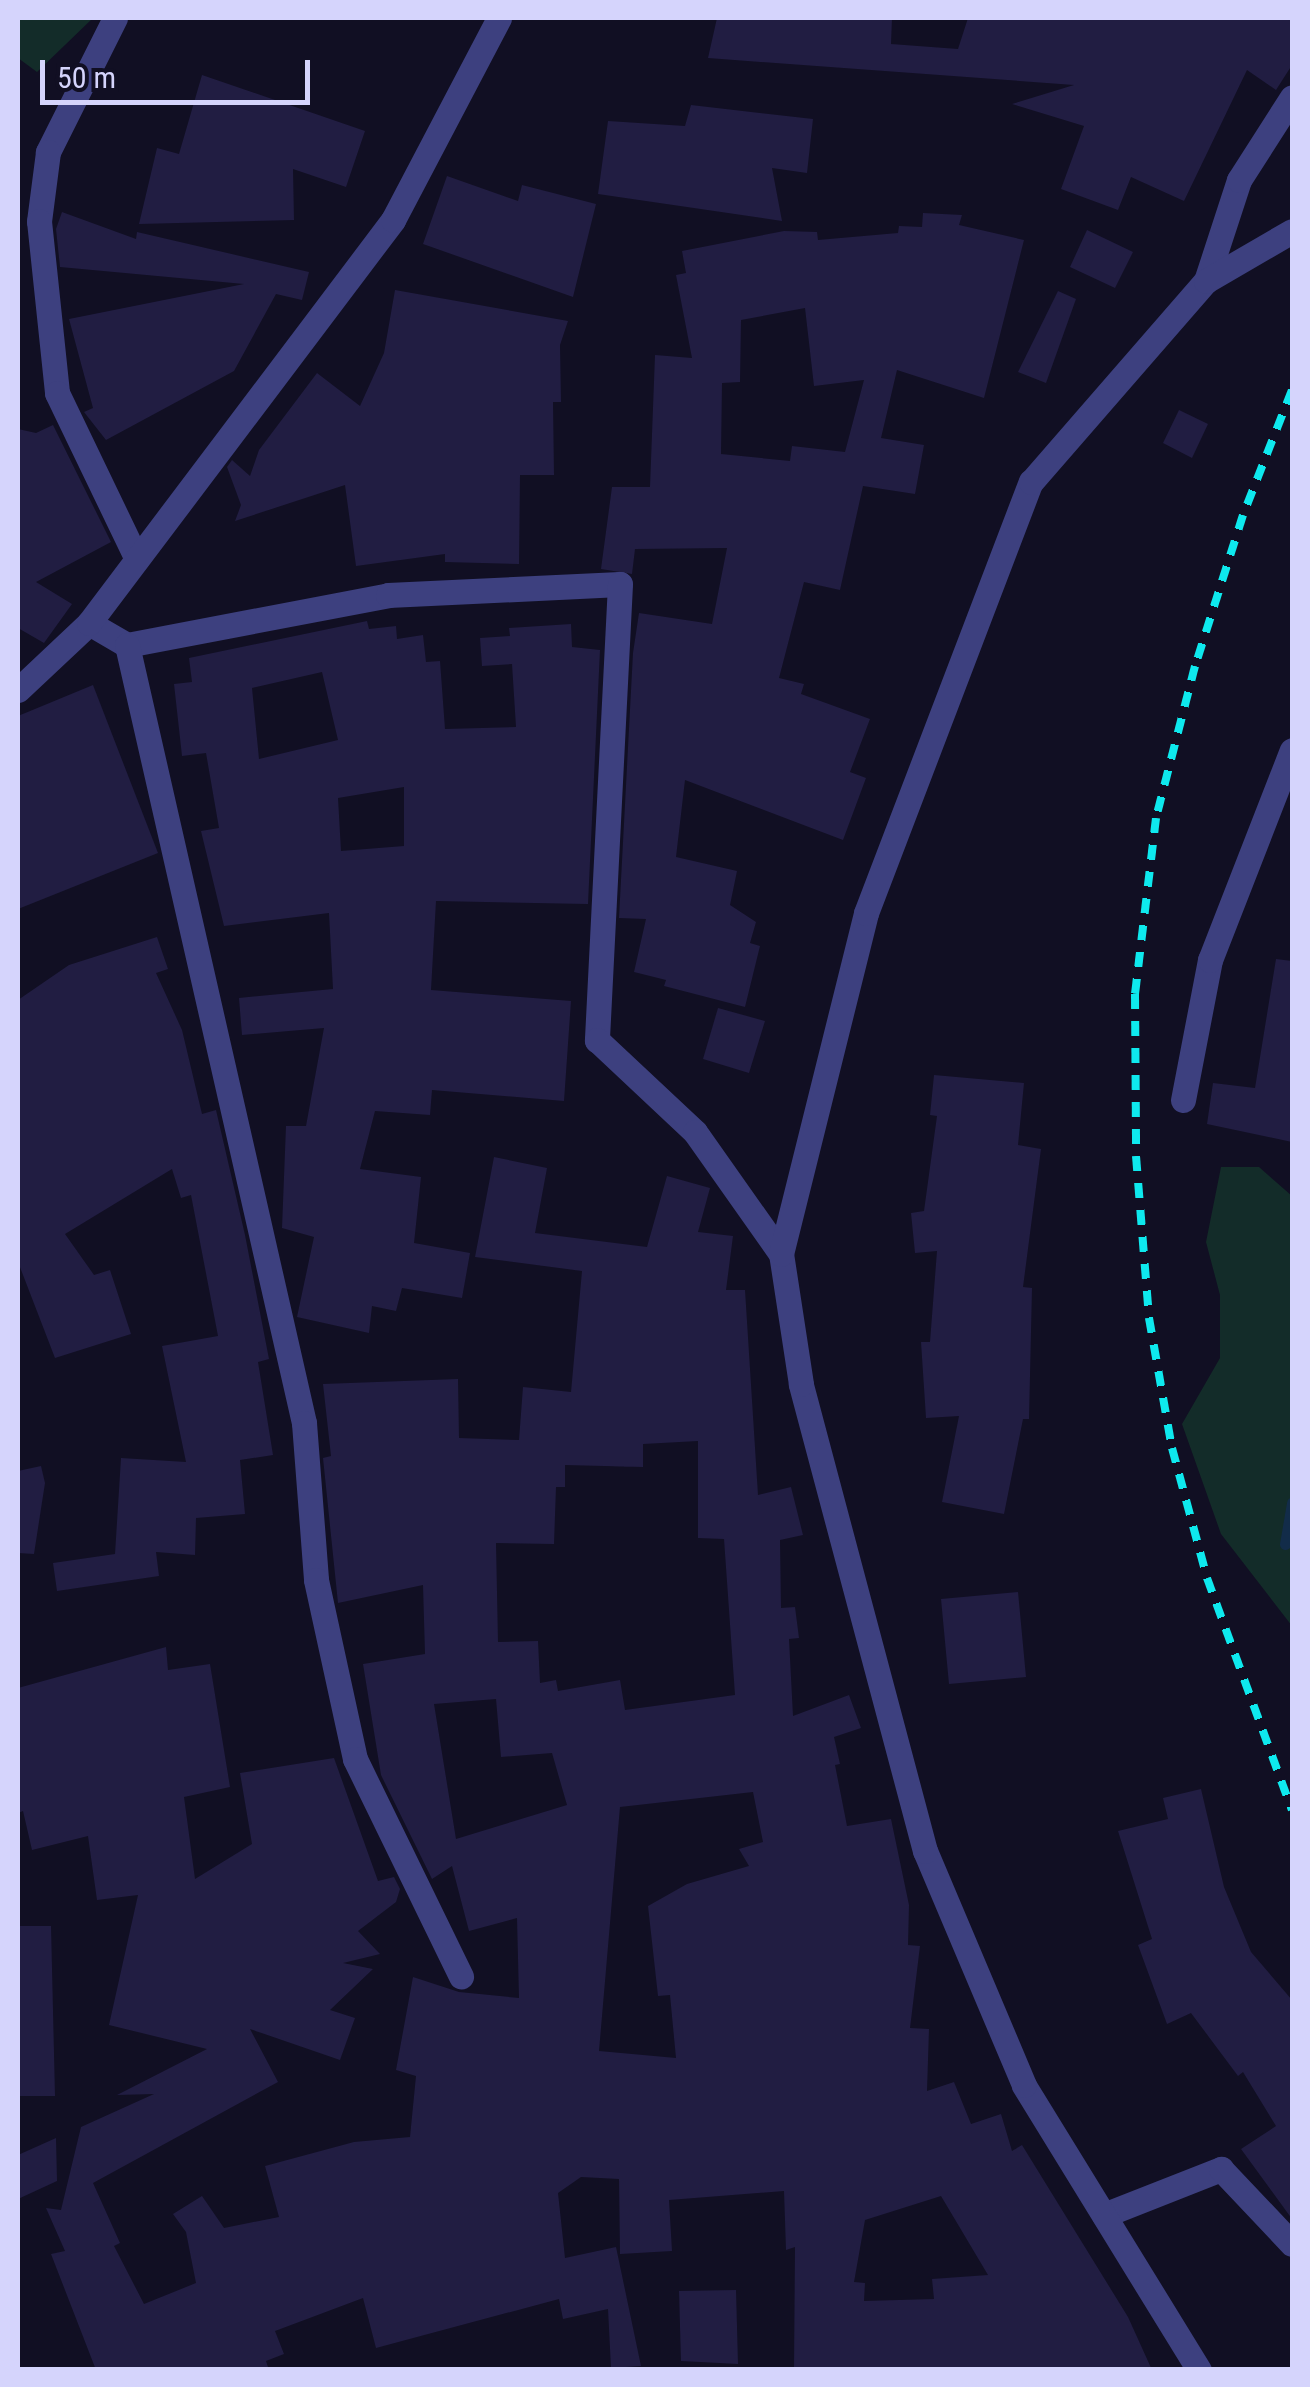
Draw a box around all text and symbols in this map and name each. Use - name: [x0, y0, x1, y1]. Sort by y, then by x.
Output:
- scale bar: [45, 40, 315, 102]
- text: 50 m: [57, 60, 116, 95]

